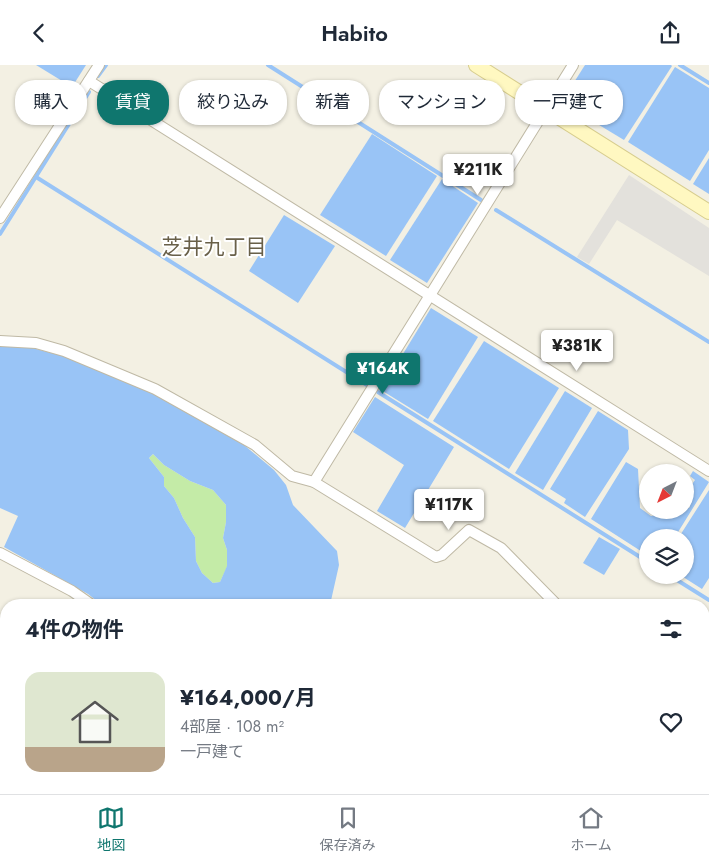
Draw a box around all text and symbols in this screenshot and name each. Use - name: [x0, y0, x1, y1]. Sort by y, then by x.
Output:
- text: Habito: [321, 17, 388, 49]
- icon: back: [25, 19, 53, 47]
- icon: share: [656, 19, 684, 47]
- chip: 購入: [15, 80, 87, 125]
- chip: 賃貸: [97, 80, 169, 125]
- chip: 絞り込み: [179, 80, 287, 125]
- chip: 新着: [297, 80, 369, 125]
- chip: マンション: [379, 80, 505, 125]
- chip: 一戸建て: [515, 80, 623, 125]
- pin: ¥211K: [443, 153, 513, 196]
- text: ¥211K: [454, 158, 502, 181]
- district label: 芝井九丁目: [162, 232, 267, 262]
- pin: ¥381K: [542, 329, 612, 372]
- text: ¥381K: [552, 334, 602, 357]
- pin: ¥164K: [348, 353, 418, 395]
- text: ¥164K: [357, 357, 409, 380]
- north arrow: [639, 464, 694, 519]
- map controls: [639, 464, 694, 584]
- pin: ¥117K: [414, 489, 484, 531]
- text: ¥117K: [425, 493, 473, 516]
- button: layers: [639, 529, 694, 584]
- text: 4件の物件: [25, 615, 124, 645]
- icon: filters: [657, 615, 685, 643]
- text: ¥164,000/月: [180, 683, 316, 713]
- icon: home: [65, 692, 125, 752]
- icon: heart: [657, 708, 685, 736]
- text: 4部屋 · 108 m²: [180, 715, 284, 738]
- text: 一戸建て: [180, 740, 244, 763]
- tab: 地図: [97, 804, 125, 855]
- tab: 保存済み: [320, 804, 376, 855]
- tab: ホーム: [570, 804, 612, 855]

